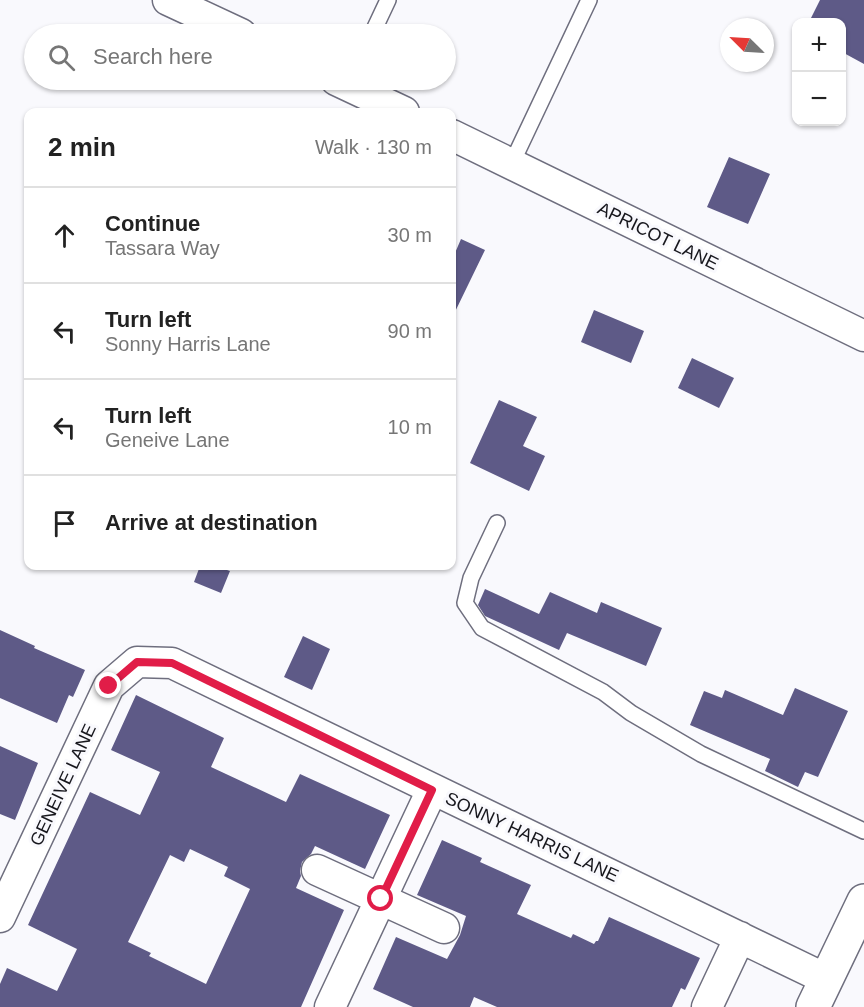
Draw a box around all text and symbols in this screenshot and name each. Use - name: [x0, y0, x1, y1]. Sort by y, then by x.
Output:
- north arrow: [720, 18, 774, 72]
- map controls: [792, 18, 846, 126]
- button: +: [792, 18, 846, 72]
- search box: [24, 24, 456, 90]
- icon: search: [45, 41, 78, 74]
- text: Search here: [93, 44, 213, 69]
- button: −: [792, 72, 846, 126]
- text: 2 min: [48, 132, 116, 162]
- text: Walk · 130 m: [315, 136, 432, 158]
- street label: APRICOT LANE: [594, 198, 722, 274]
- text: Continue: [105, 211, 200, 236]
- icon: ahead: [48, 219, 81, 252]
- text: 30 m: [388, 224, 432, 246]
- text: Tassara Way: [105, 237, 220, 259]
- text: Turn left: [105, 307, 191, 332]
- icon: left: [48, 315, 81, 348]
- text: 90 m: [388, 320, 432, 342]
- text: Sonny Harris Lane: [105, 333, 271, 355]
- text: Turn left: [105, 403, 191, 428]
- icon: left: [48, 411, 81, 444]
- text: 10 m: [388, 416, 432, 438]
- text: Geneive Lane: [105, 429, 230, 451]
- icon: arrive: [48, 507, 81, 540]
- text: Arrive at destination: [105, 510, 318, 535]
- route end: [95, 672, 121, 698]
- street label: GENEIVE LANE: [26, 721, 100, 849]
- street label: SONNY HARRIS LANE: [442, 788, 622, 886]
- route start: [367, 885, 393, 911]

